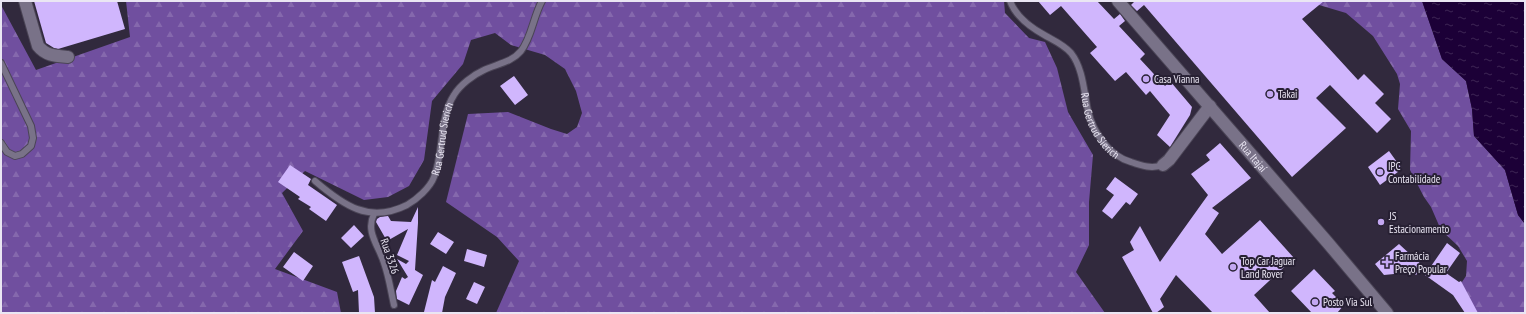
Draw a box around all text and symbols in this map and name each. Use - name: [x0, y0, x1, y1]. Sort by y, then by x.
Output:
- place label: Casa Vianna: [1154, 72, 1199, 86]
- marker: Casa Vianna: [1141, 74, 1151, 84]
- place label: Takai: [1278, 87, 1297, 101]
- marker: Takai: [1265, 89, 1275, 99]
- street label: Rua Gertrud Sierich: [1078, 92, 1122, 162]
- street label: Rua Gertrud Sierich: [428, 100, 456, 177]
- street label: Rua Itajaí: [1236, 138, 1270, 175]
- place label: IPC Contabilidade: [1388, 159, 1441, 186]
- marker: IPC Contabilidade: [1375, 167, 1385, 177]
- place label: JS Estacionamento: [1388, 209, 1450, 236]
- marker: JS Estacionamento: [1376, 217, 1386, 227]
- street label: Rua 3326: [377, 236, 403, 276]
- place label: Farmácia Preço Popular: [1395, 249, 1447, 276]
- place label: Top Car Jaguar Land Rover: [1241, 254, 1295, 281]
- marker: Farmácia Preço Popular: [1382, 257, 1392, 267]
- marker: Top Car Jaguar Land Rover: [1228, 262, 1238, 272]
- place label: Posto Via Sul: [1323, 295, 1373, 309]
- marker: Posto Via Sul: [1310, 297, 1320, 307]

